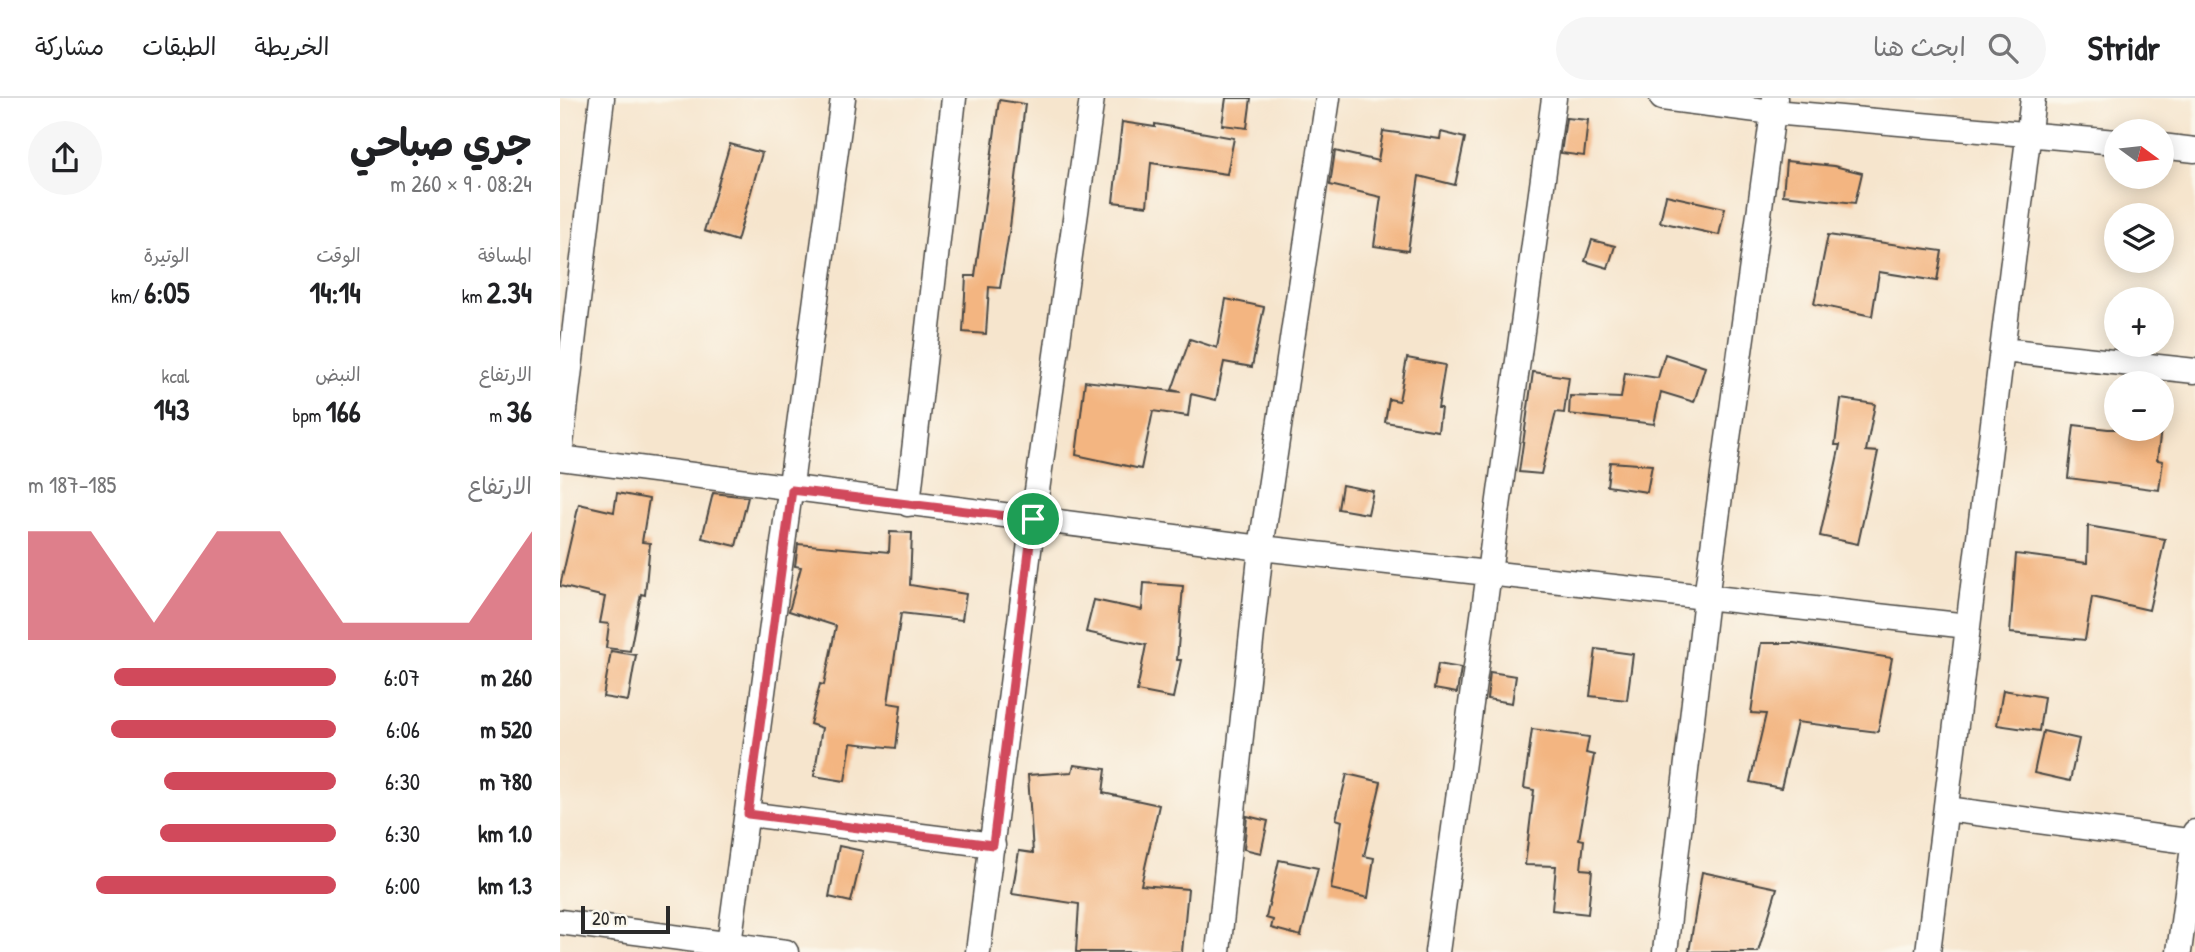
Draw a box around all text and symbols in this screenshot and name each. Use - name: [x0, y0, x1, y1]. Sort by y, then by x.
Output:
- search box: [1556, 17, 2046, 80]
- text: Stridr: [2088, 26, 2160, 70]
- text: ابحث هنا: [1873, 29, 1966, 64]
- icon: search: [1984, 29, 2022, 67]
- text: مشاركة: [35, 30, 104, 62]
- text: الطبقات: [142, 30, 217, 62]
- text: الخريطة: [255, 30, 329, 62]
- text: جري صباحي: [350, 116, 532, 168]
- north arrow: [2104, 119, 2174, 189]
- map controls: [2104, 119, 2174, 441]
- button: share: [28, 121, 102, 195]
- text: 08:24 · 9 × 260 m: [390, 168, 532, 199]
- button: layers: [2104, 203, 2174, 273]
- text: الوتيرة: [143, 242, 189, 268]
- text: الوقت: [316, 242, 361, 268]
- text: المسافة: [478, 242, 532, 268]
- text: 6:05: [144, 272, 189, 312]
- text: 14:14: [309, 272, 361, 312]
- text: 2.34: [487, 272, 532, 312]
- text: /km: [111, 283, 144, 309]
- text: km: [462, 283, 487, 309]
- button: +: [2104, 287, 2174, 357]
- text: النبض: [315, 361, 361, 387]
- text: الارتفاع: [479, 361, 532, 387]
- text: kcal: [162, 363, 189, 389]
- button: −: [2104, 371, 2174, 441]
- text: 143: [154, 389, 189, 429]
- text: 166: [326, 391, 361, 431]
- text: 36: [507, 391, 532, 431]
- text: bpm: [293, 402, 326, 428]
- text: m: [489, 402, 507, 428]
- text: 185–187 m: [28, 469, 116, 500]
- text: الارتفاع: [468, 470, 532, 501]
- pin: [1003, 489, 1063, 549]
- icon: arrive: [1014, 500, 1052, 538]
- text: 6:07: [384, 662, 420, 693]
- text: 260 m: [481, 662, 532, 693]
- text: 6:06: [386, 714, 420, 745]
- text: 520 m: [480, 714, 532, 745]
- text: 6:30: [385, 766, 420, 797]
- text: 780 m: [479, 766, 532, 797]
- text: 6:30: [385, 818, 420, 849]
- text: 1.0 km: [478, 818, 532, 849]
- text: 6:00: [385, 870, 420, 901]
- text: 1.3 km: [478, 870, 532, 901]
- scale bar: [581, 903, 670, 935]
- text: 20 m: [592, 905, 627, 931]

